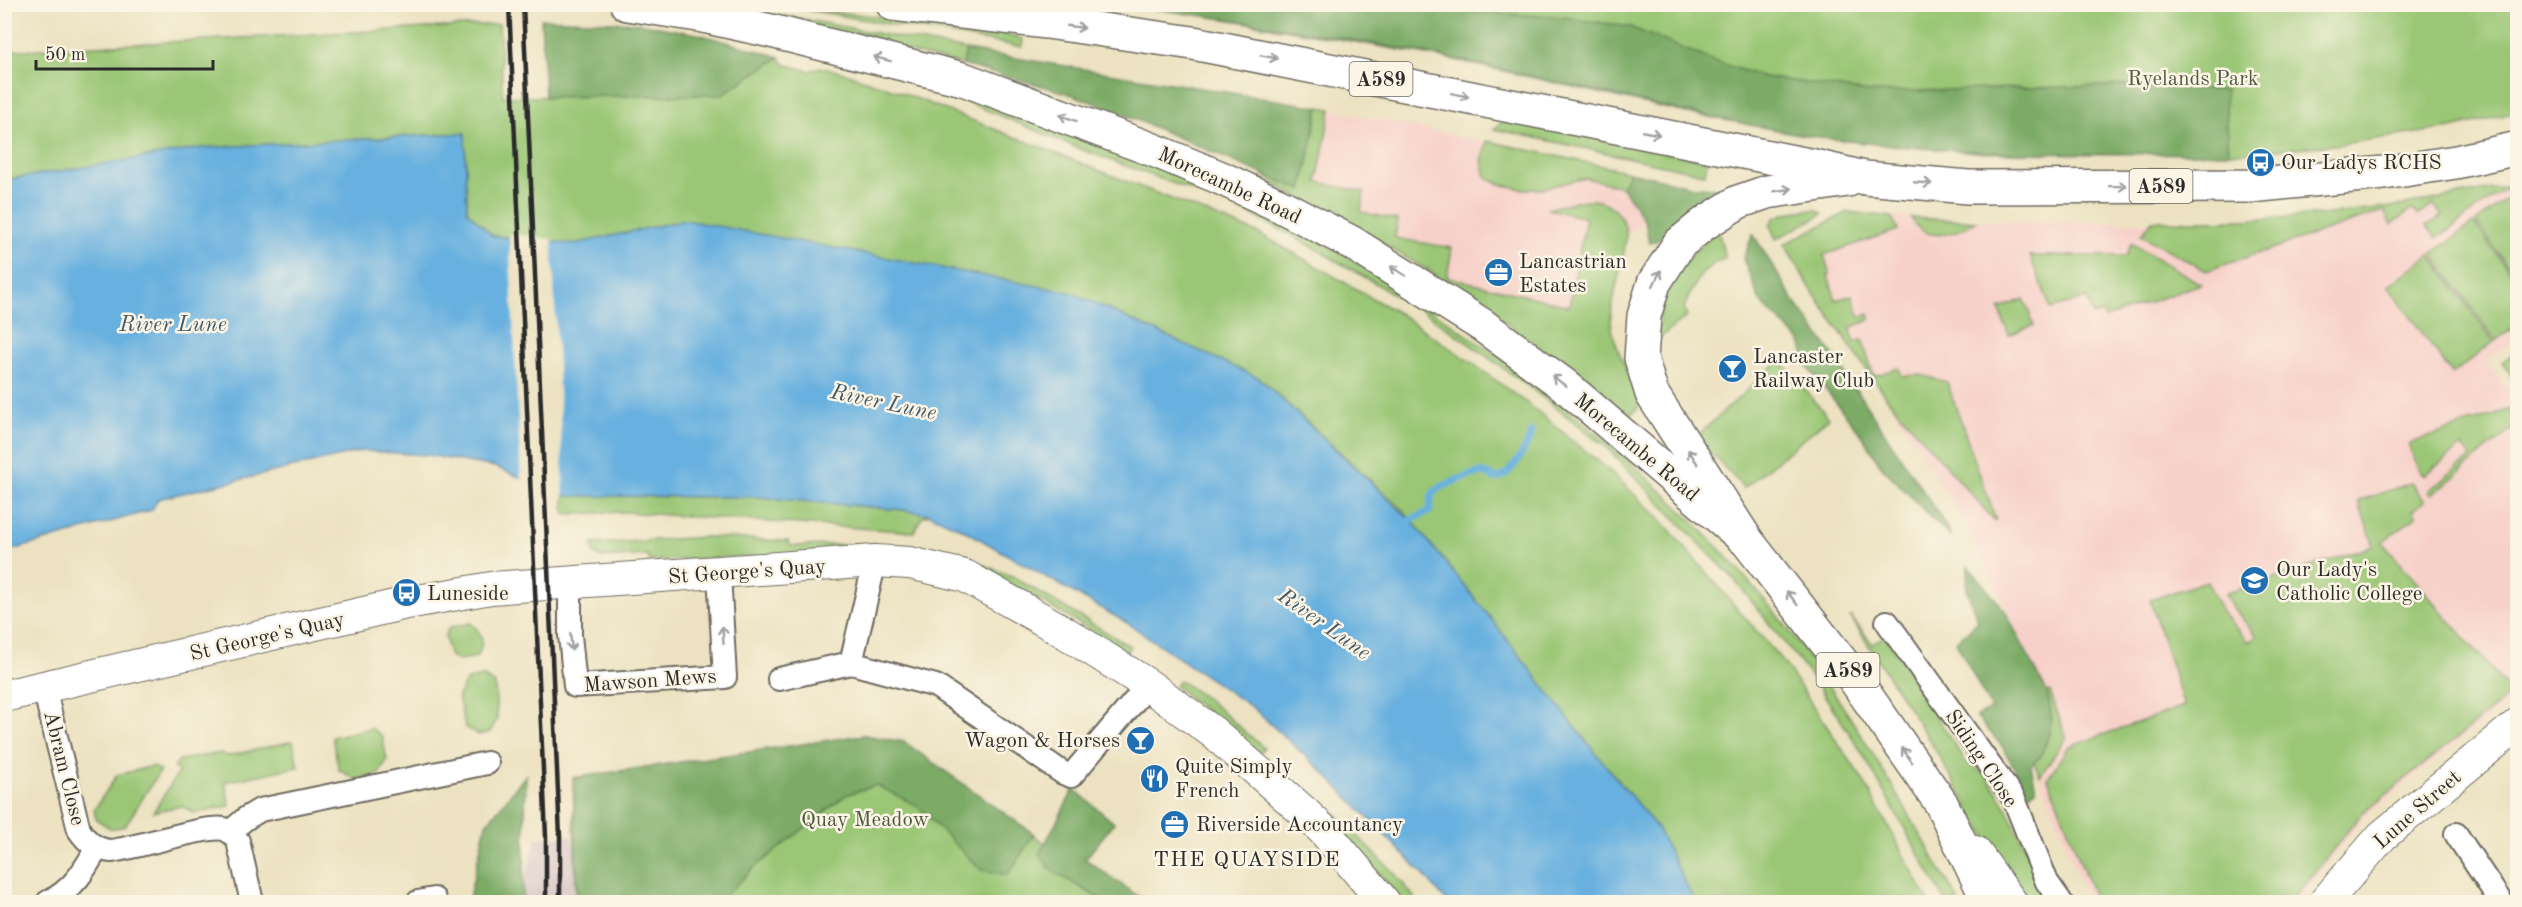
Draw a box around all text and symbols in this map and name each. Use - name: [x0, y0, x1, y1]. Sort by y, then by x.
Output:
- one-way arrow: [1066, 21, 1086, 32]
- scale bar: [36, 33, 213, 71]
- text: 50 m: [45, 46, 85, 64]
- one-way arrow: [1258, 52, 1278, 63]
- one-way arrow: [873, 53, 892, 64]
- road number: A589: [1350, 62, 1412, 96]
- park label: Ryelands Park: [2127, 69, 2259, 90]
- one-way arrow: [1450, 90, 1469, 101]
- one-way arrow: [1059, 111, 1078, 122]
- one-way arrow: [1641, 128, 1660, 139]
- street label: Morecambe Road: [1154, 144, 1304, 229]
- bus stop icon: Our Ladys RCHS: [2244, 146, 2276, 178]
- place label: Our Ladys RCHS: [2281, 153, 2442, 174]
- road number: A589: [2130, 169, 2192, 203]
- one-way arrow: [1913, 178, 1933, 189]
- one-way arrow: [2107, 181, 2127, 192]
- one-way arrow: [1772, 184, 1792, 195]
- place label: Lancastrian Estates: [1519, 252, 1627, 297]
- office icon: Lancastrian Estates: [1482, 257, 1514, 289]
- one-way arrow: [1390, 265, 1407, 277]
- one-way arrow: [1652, 269, 1664, 287]
- water label: River Lune: [118, 314, 227, 336]
- place label: Lancaster Railway Club: [1753, 347, 1874, 392]
- bar icon: Lancaster Railway Club: [1716, 352, 1748, 384]
- one-way arrow: [1551, 375, 1567, 388]
- water label: River Lune: [828, 381, 938, 425]
- street label: Morecambe Road: [1570, 390, 1702, 506]
- one-way arrow: [1686, 449, 1698, 466]
- street label: St George's Quay: [667, 557, 827, 588]
- place label: Our Lady's Catholic College: [2276, 560, 2423, 605]
- school or university icon: Our Lady's Catholic College: [2239, 565, 2271, 597]
- bus stop icon: Luneside: [390, 577, 422, 609]
- place label: Luneside: [427, 584, 509, 605]
- water label: River Lune: [1273, 584, 1374, 664]
- one-way arrow: [1785, 590, 1798, 606]
- street label: St George's Quay: [188, 609, 347, 665]
- one-way arrow: [717, 625, 728, 645]
- one-way arrow: [565, 632, 576, 652]
- road number: A589: [1816, 653, 1880, 687]
- street label: Mawson Mews: [583, 666, 717, 697]
- street label: Siding Close: [1941, 706, 2021, 811]
- street label: Abram Close: [39, 709, 88, 828]
- bar icon: Wagon & Horses: [1125, 724, 1157, 756]
- place label: Wagon & Horses: [964, 731, 1120, 752]
- one-way arrow: [1901, 748, 1913, 764]
- place label: Quite Simply French: [1175, 757, 1293, 802]
- restaurant icon: Quite Simply French: [1138, 762, 1170, 794]
- street label: Lune Street: [2370, 767, 2466, 853]
- office icon: Riverside Accountancy: [1159, 808, 1191, 840]
- park label: Quay Meadow: [801, 810, 929, 831]
- place label: Riverside Accountancy: [1196, 815, 1403, 836]
- district label: THE QUAYSIDE: [1153, 849, 1341, 871]

